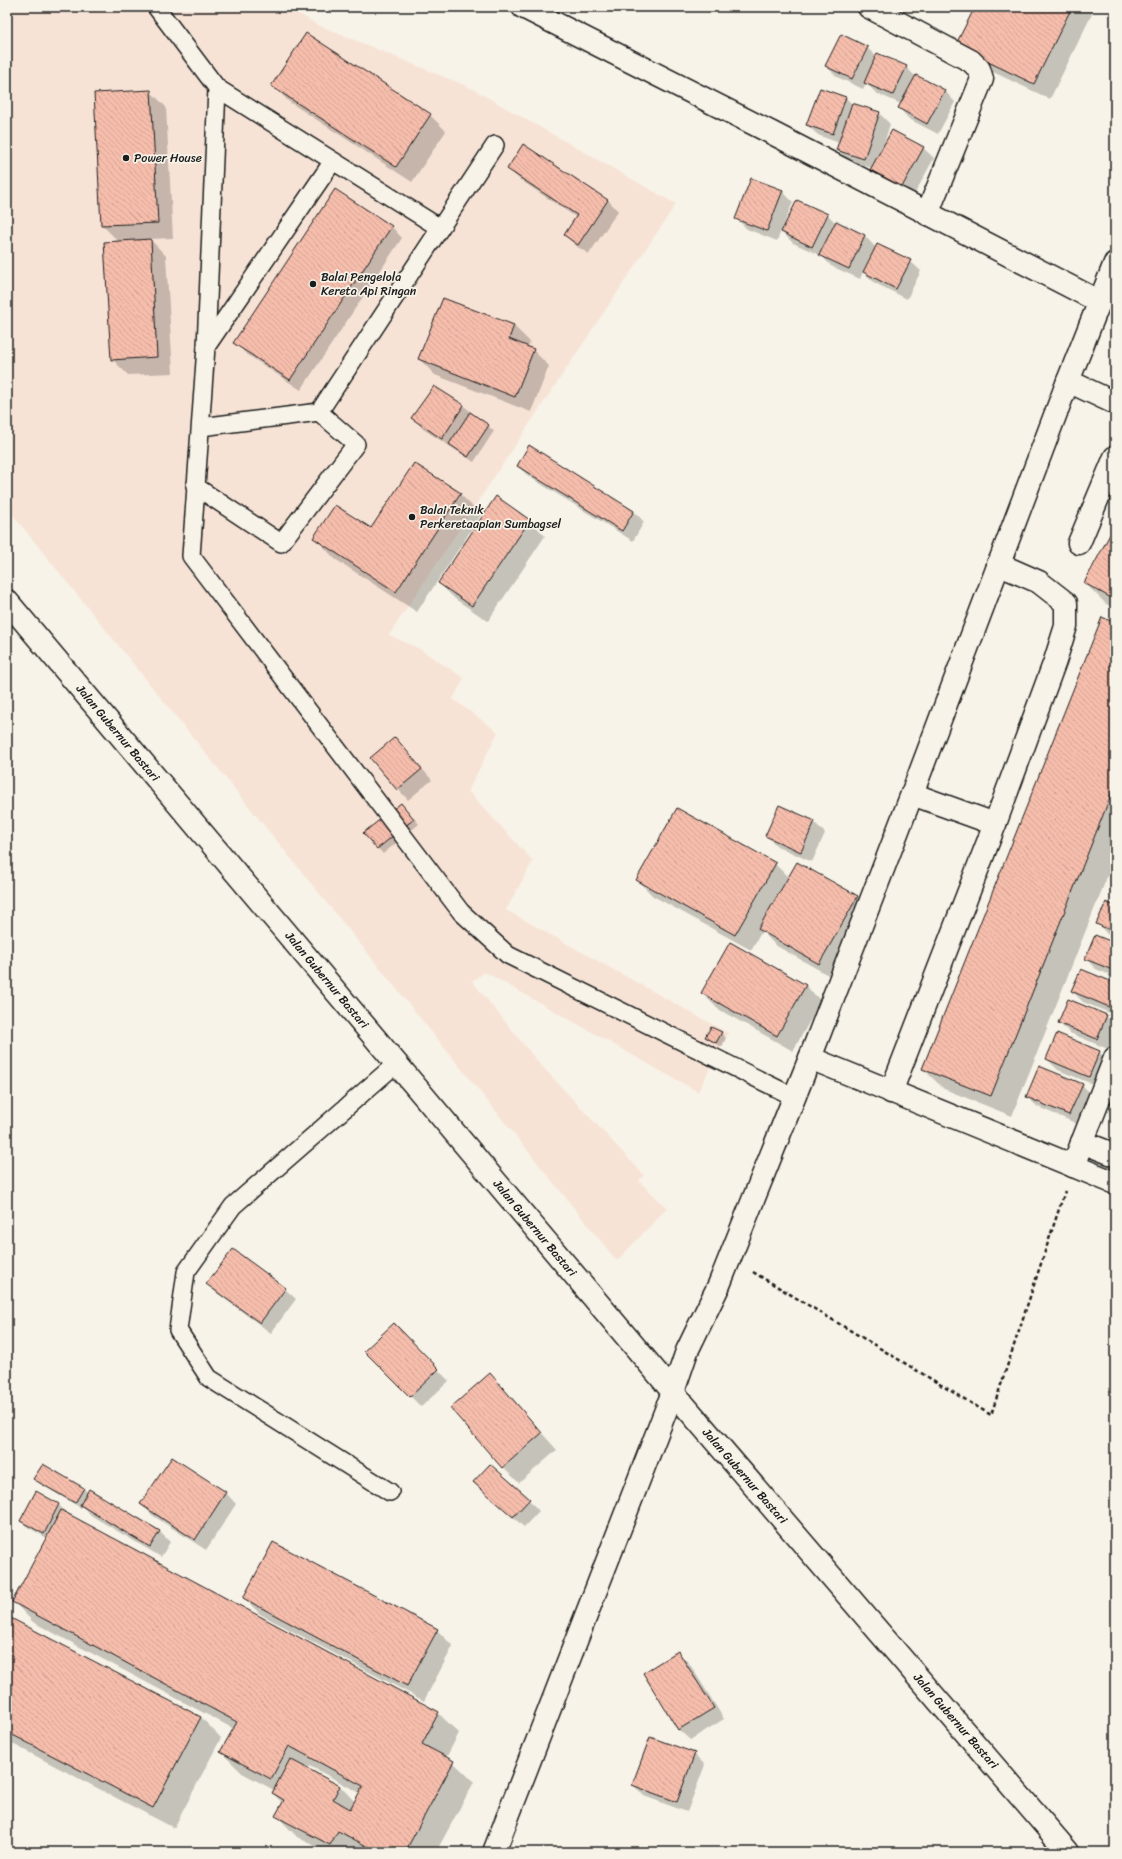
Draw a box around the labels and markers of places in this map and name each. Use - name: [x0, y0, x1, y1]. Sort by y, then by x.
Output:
- place label: Power House: [134, 147, 202, 169]
- marker: Power House: [121, 153, 131, 163]
- place label: Balai Pengelola Kereta Api Ringan: [321, 266, 417, 302]
- marker: Balai Pengelola Kereta Api Ringan: [308, 279, 318, 289]
- place label: Balai Teknik Perkeretaapian Sumbagsel: [420, 499, 562, 535]
- marker: Balai Teknik Perkeretaapian Sumbagsel: [407, 512, 417, 522]

